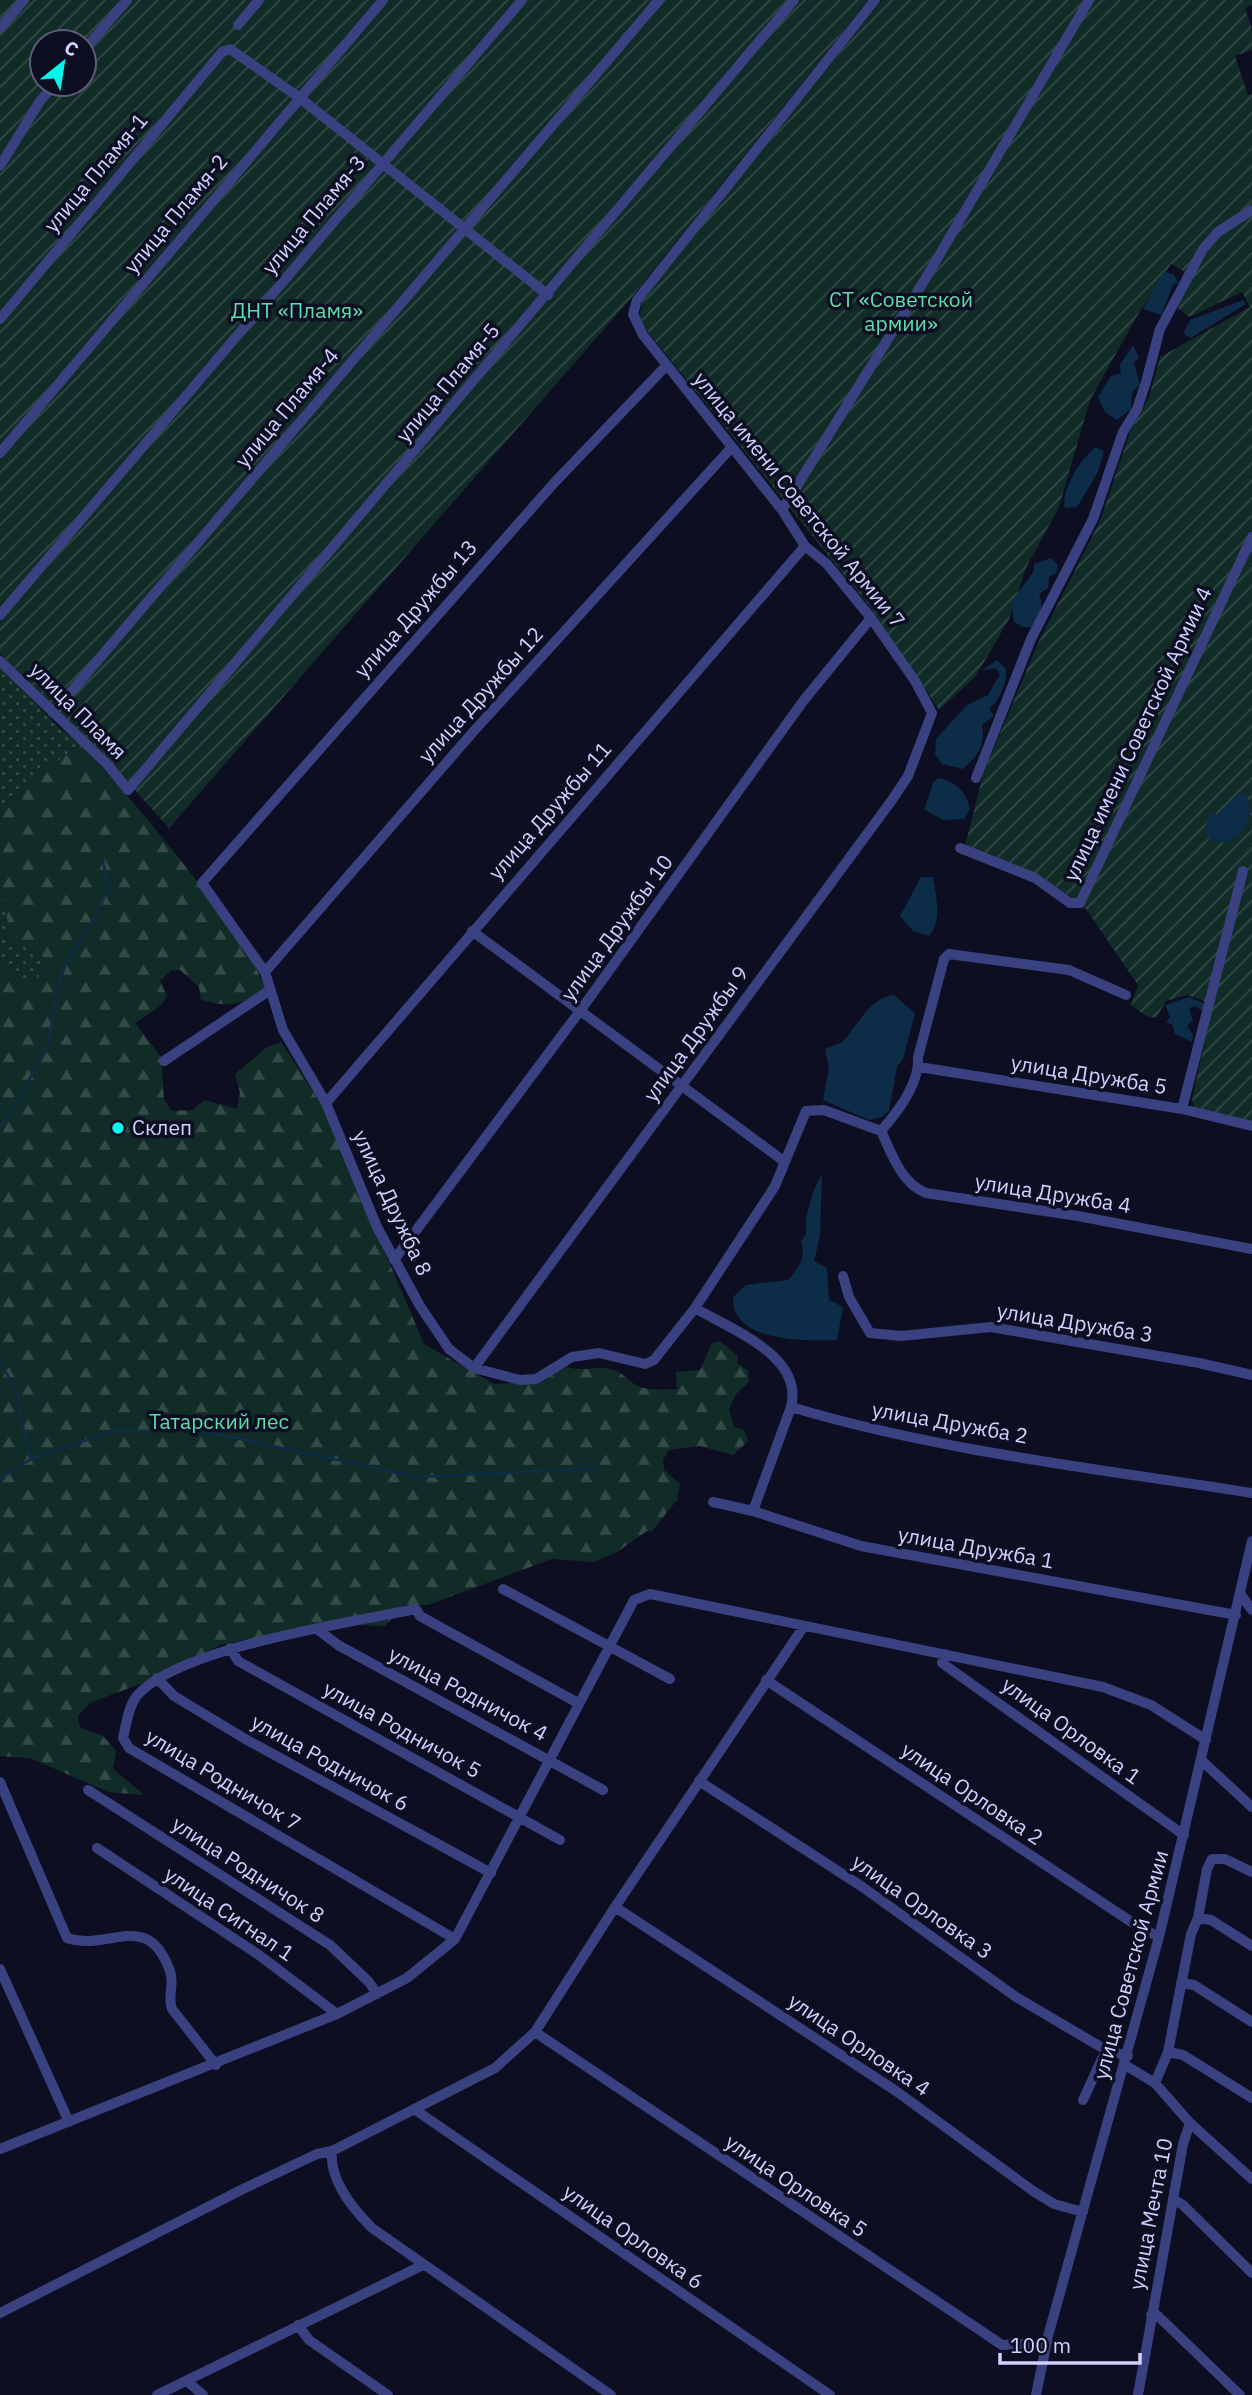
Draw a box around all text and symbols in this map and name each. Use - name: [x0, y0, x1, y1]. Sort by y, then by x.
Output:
- north arrow: [28, 28, 98, 98]
- text: С: [60, 35, 83, 62]
- street label: улица Пламя-1: [37, 107, 153, 238]
- street label: улица Пламя-2: [117, 148, 233, 279]
- street label: улица Пламя-3: [255, 149, 371, 280]
- park label: СТ «Советской армии»: [829, 285, 973, 337]
- park label: ДНТ «Пламя»: [231, 296, 363, 324]
- street label: улица Пламя-5: [389, 317, 505, 448]
- street label: улица Пламя-4: [228, 342, 344, 473]
- street label: улица имени Советской Армии 7: [688, 365, 912, 633]
- street label: улица Дружбы 13: [347, 533, 483, 683]
- street label: улица имени Советской Армии 4: [1056, 582, 1218, 885]
- street label: улица Дружбы 12: [412, 620, 549, 768]
- street label: улица Пламя: [24, 656, 133, 765]
- street label: улица Дружбы 11: [481, 735, 617, 885]
- street label: улица Дружбы 10: [554, 849, 679, 1006]
- street label: улица Дружбы 9: [636, 960, 754, 1107]
- street label: улица Дружба 5: [1009, 1048, 1169, 1100]
- place label: Склеп: [132, 1113, 192, 1141]
- marker: Склеп: [110, 1120, 126, 1136]
- street label: улица Дружба 8: [347, 1125, 439, 1280]
- street label: улица Дружба 4: [973, 1167, 1133, 1219]
- street label: улица Дружба 3: [995, 1296, 1155, 1348]
- street label: улица Дружба 2: [870, 1395, 1030, 1449]
- park label: Татарский лес: [149, 1407, 289, 1435]
- street label: улица Дружба 1: [896, 1520, 1056, 1574]
- street label: улица Родничок 4: [384, 1639, 553, 1747]
- street label: улица Орловка 1: [996, 1670, 1147, 1790]
- street label: улица Родничок 5: [318, 1674, 486, 1784]
- street label: улица Родничок 6: [246, 1707, 414, 1817]
- street label: улица Родничок 7: [141, 1722, 306, 1837]
- street label: улица Орловка 2: [896, 1735, 1049, 1851]
- street label: улица Родничок 8: [167, 1809, 330, 1929]
- street label: улица Орловка 3: [847, 1847, 998, 1965]
- street label: улица Советской Армии: [1086, 1847, 1174, 2083]
- street label: улица Сигнал 1: [159, 1859, 300, 1967]
- street label: улица Орловка 4: [783, 1986, 936, 2102]
- street label: улица Орловка 5: [720, 2127, 873, 2243]
- street label: улица Мечта 10: [1122, 2136, 1178, 2292]
- street label: улица Орловка 6: [558, 2177, 709, 2295]
- scale bar: [1000, 2322, 1140, 2366]
- text: 100 m: [1010, 2331, 1071, 2359]

